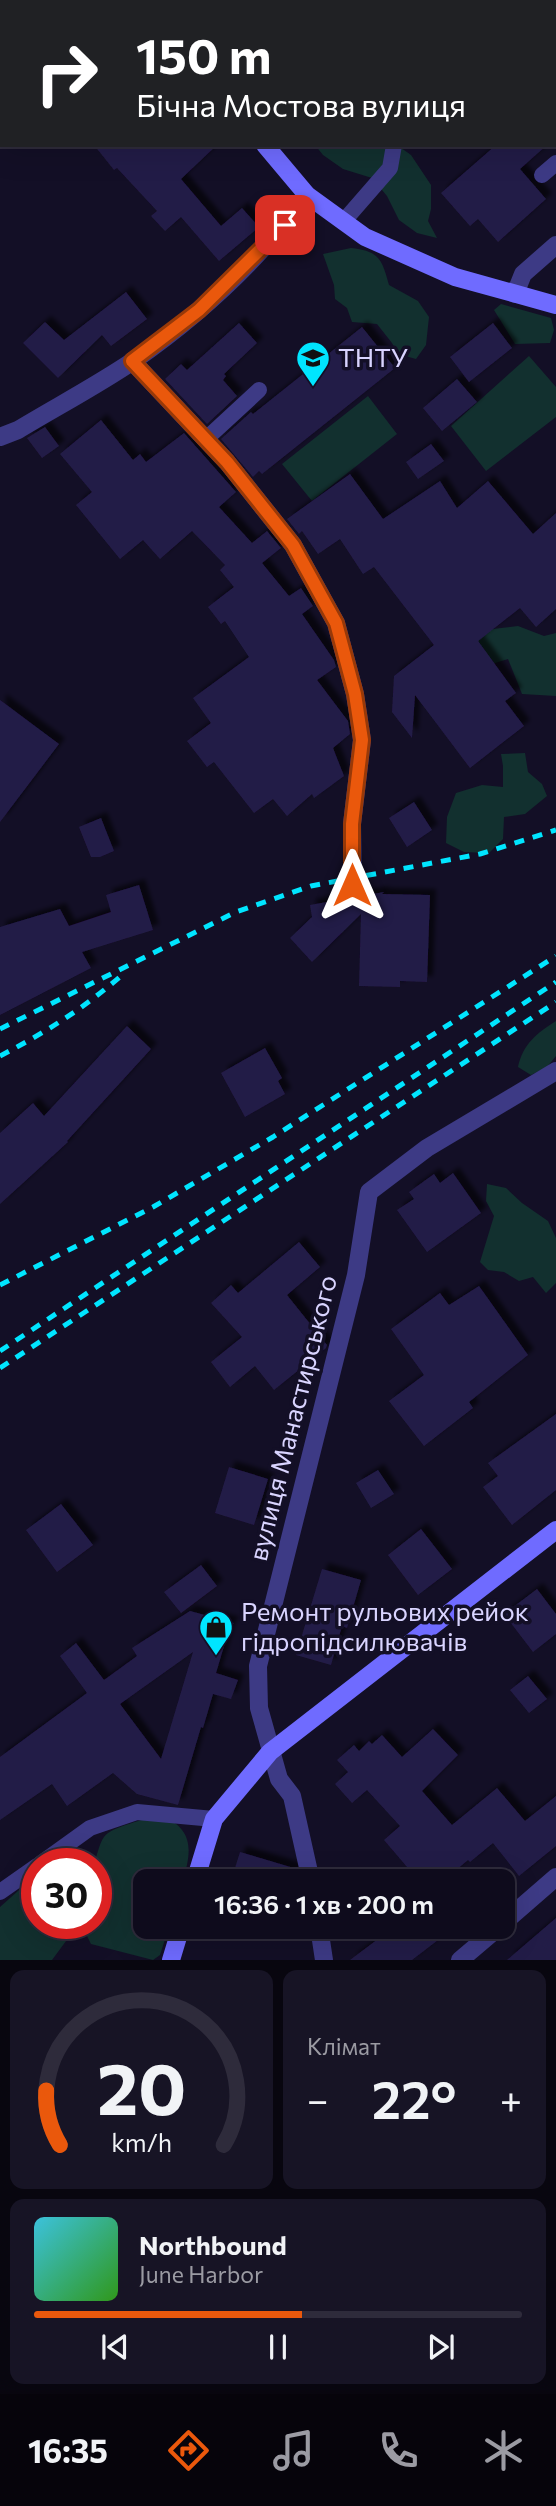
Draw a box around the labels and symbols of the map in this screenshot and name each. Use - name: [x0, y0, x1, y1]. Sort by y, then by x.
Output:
- pin: [255, 195, 315, 255]
- school or university icon: ТНТУ: [294, 339, 332, 388]
- place label: ТНТУ: [338, 341, 408, 372]
- position arrow: [315, 848, 389, 922]
- street label: вулиця Манастирського: [241, 1272, 342, 1564]
- place label: Ремонт рульових рейок гідропідсилювачів: [241, 1595, 529, 1656]
- shop icon: Ремонт рульових рейок гідропідсилювачів: [197, 1608, 235, 1657]
- speed limit sign: 30: [21, 1848, 112, 1939]

